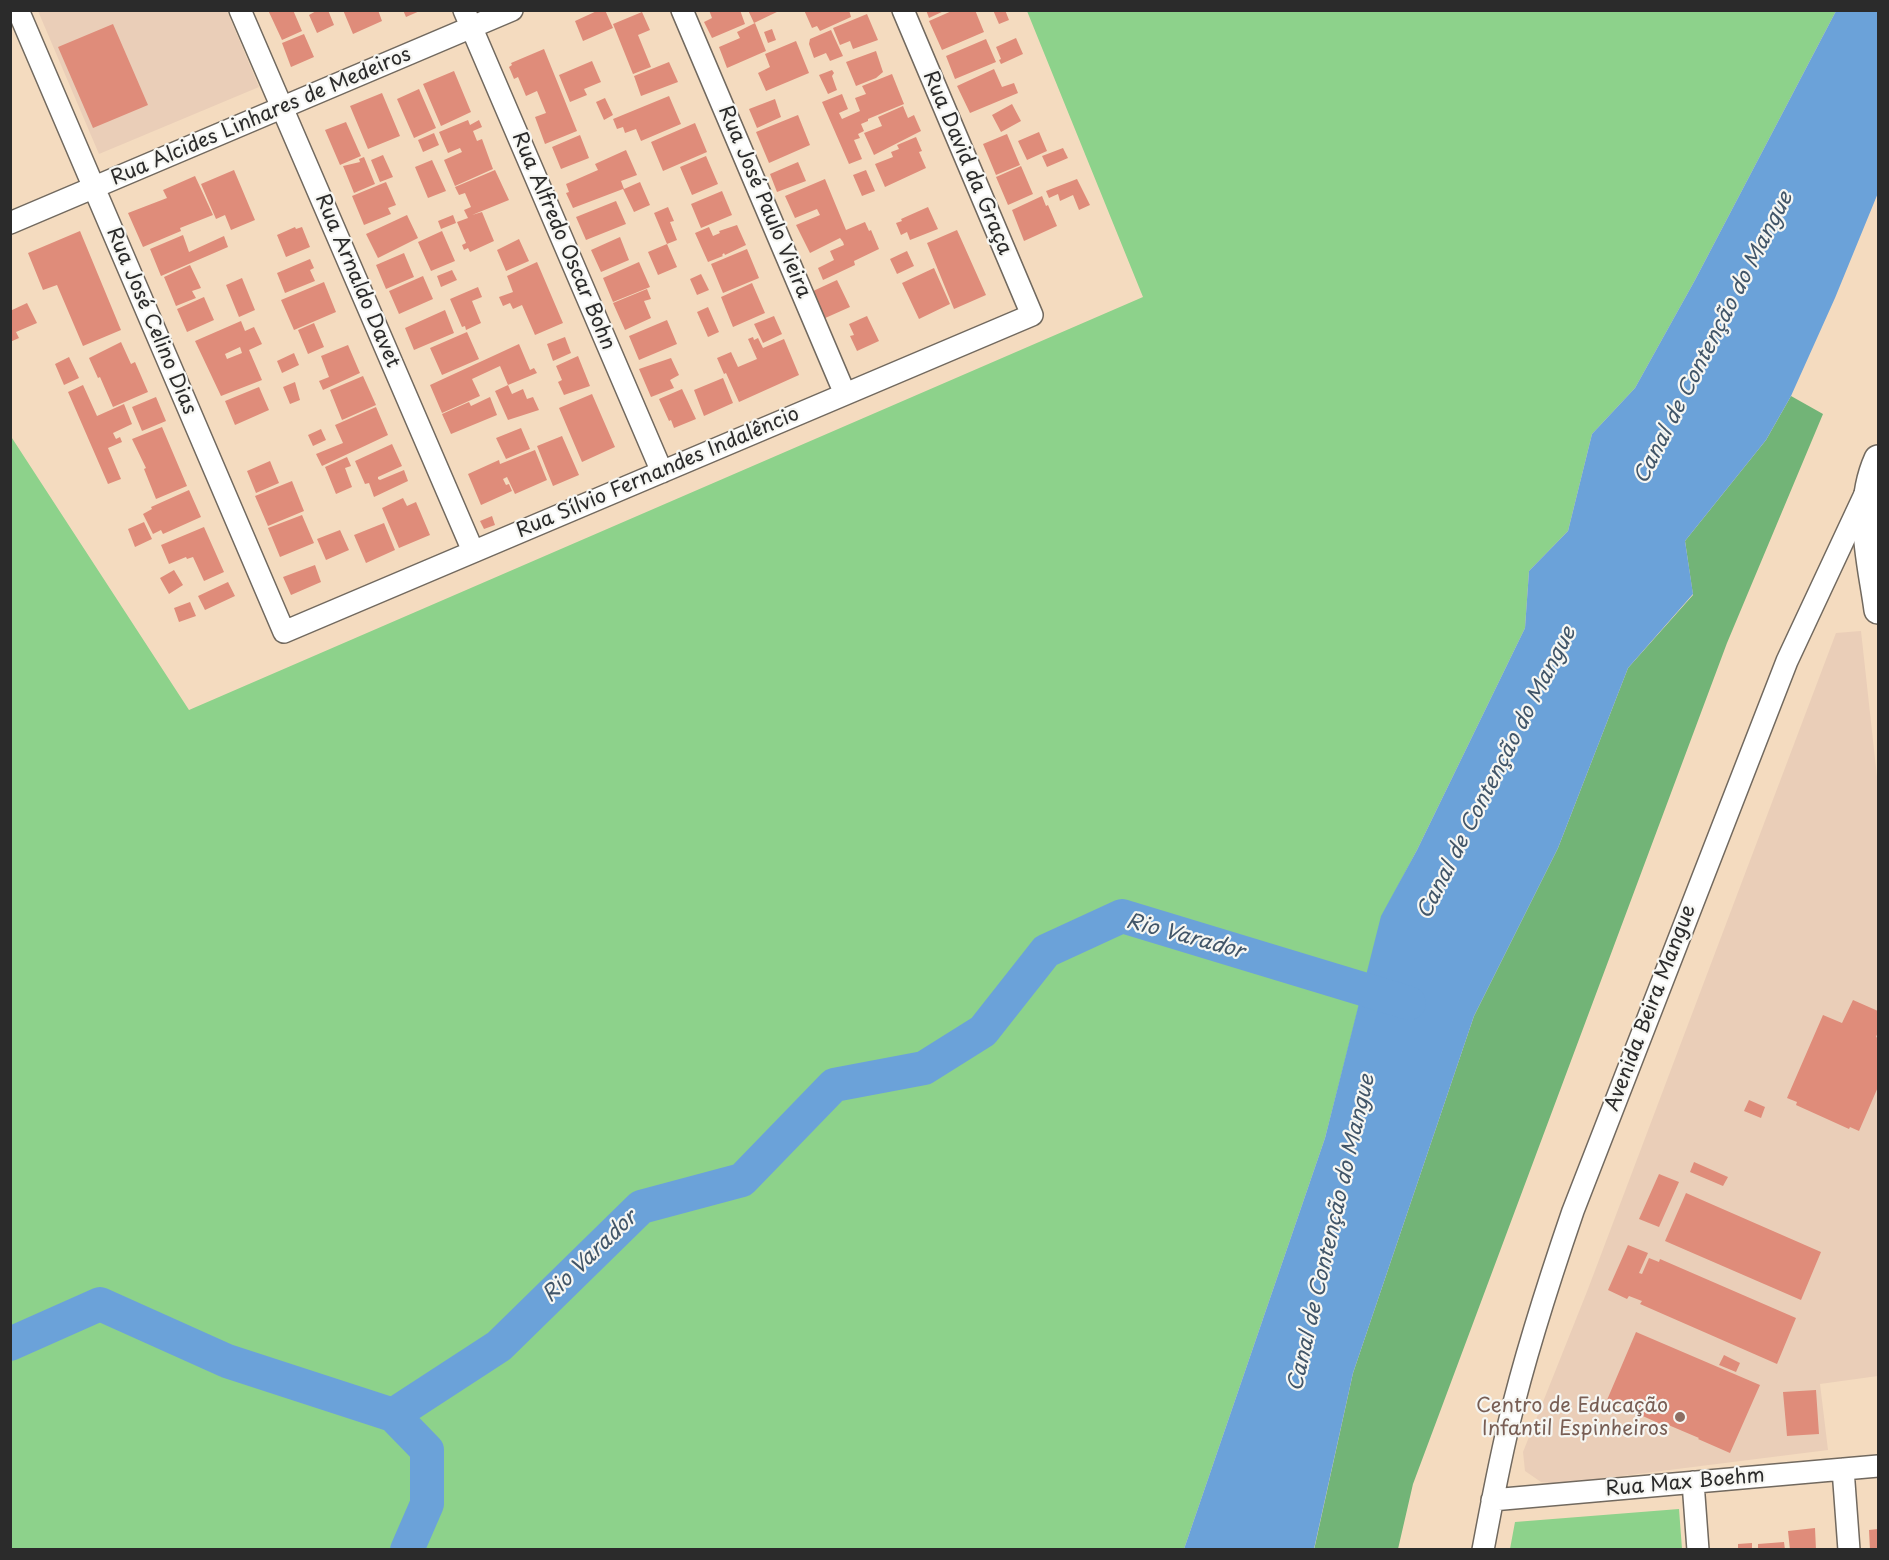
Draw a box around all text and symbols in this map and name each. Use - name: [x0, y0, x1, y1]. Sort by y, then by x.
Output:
- street label: Rua Alcides Linhares de Medeiros: [107, 43, 415, 191]
- street label: Rua David da Graça: [917, 67, 1017, 259]
- street label: Rua José Paulo Vieira: [713, 102, 815, 302]
- street label: Rua Alfredo Oscar Bohn: [506, 128, 620, 354]
- water label: Canal de Contenção do Mangue: [1629, 188, 1799, 488]
- street label: Rua Arnaldo Davet: [310, 191, 404, 371]
- street label: Rua José Celino Dias: [101, 224, 201, 418]
- street label: Rua Sílvio Fernandes Indalêncio: [513, 402, 803, 544]
- water label: Canal de Contenção do Mangue: [1412, 623, 1582, 923]
- street label: Avenida Beira Mangue: [1601, 901, 1701, 1115]
- water label: Rio Varador: [1123, 909, 1247, 965]
- water label: Canal de Contenção do Mangue: [1283, 1072, 1381, 1394]
- water label: Rio Varador: [538, 1206, 642, 1308]
- place label: Centro de Educação Infantil Espinheiros: [1476, 1394, 1668, 1441]
- marker: Centro de Educação Infantil Espinheiros: [1673, 1410, 1687, 1424]
- street label: Rua Max Boehm: [1604, 1464, 1766, 1502]

